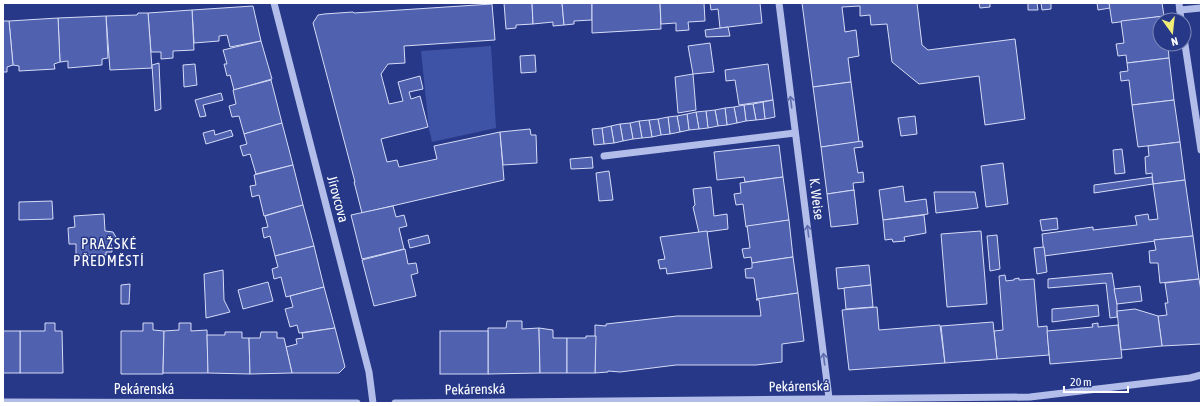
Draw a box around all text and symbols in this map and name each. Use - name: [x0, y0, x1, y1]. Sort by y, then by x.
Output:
- north arrow: [1152, 12, 1192, 52]
- text: N: [1170, 35, 1179, 48]
- one-way arrow: [787, 96, 795, 109]
- street label: Jírovcova: [324, 174, 352, 224]
- street label: K. Weise: [807, 177, 827, 221]
- one-way arrow: [804, 224, 812, 237]
- district label: PRAŽSKÉ PŘEDMĚSTÍ: [73, 235, 145, 269]
- one-way arrow: [820, 353, 828, 366]
- scale bar: [1064, 368, 1128, 394]
- text: 20 m: [1070, 375, 1092, 389]
- street label: Pekárenská: [769, 377, 829, 395]
- street label: Pekárenská: [445, 380, 505, 398]
- street label: Pekárenská: [114, 381, 174, 397]

